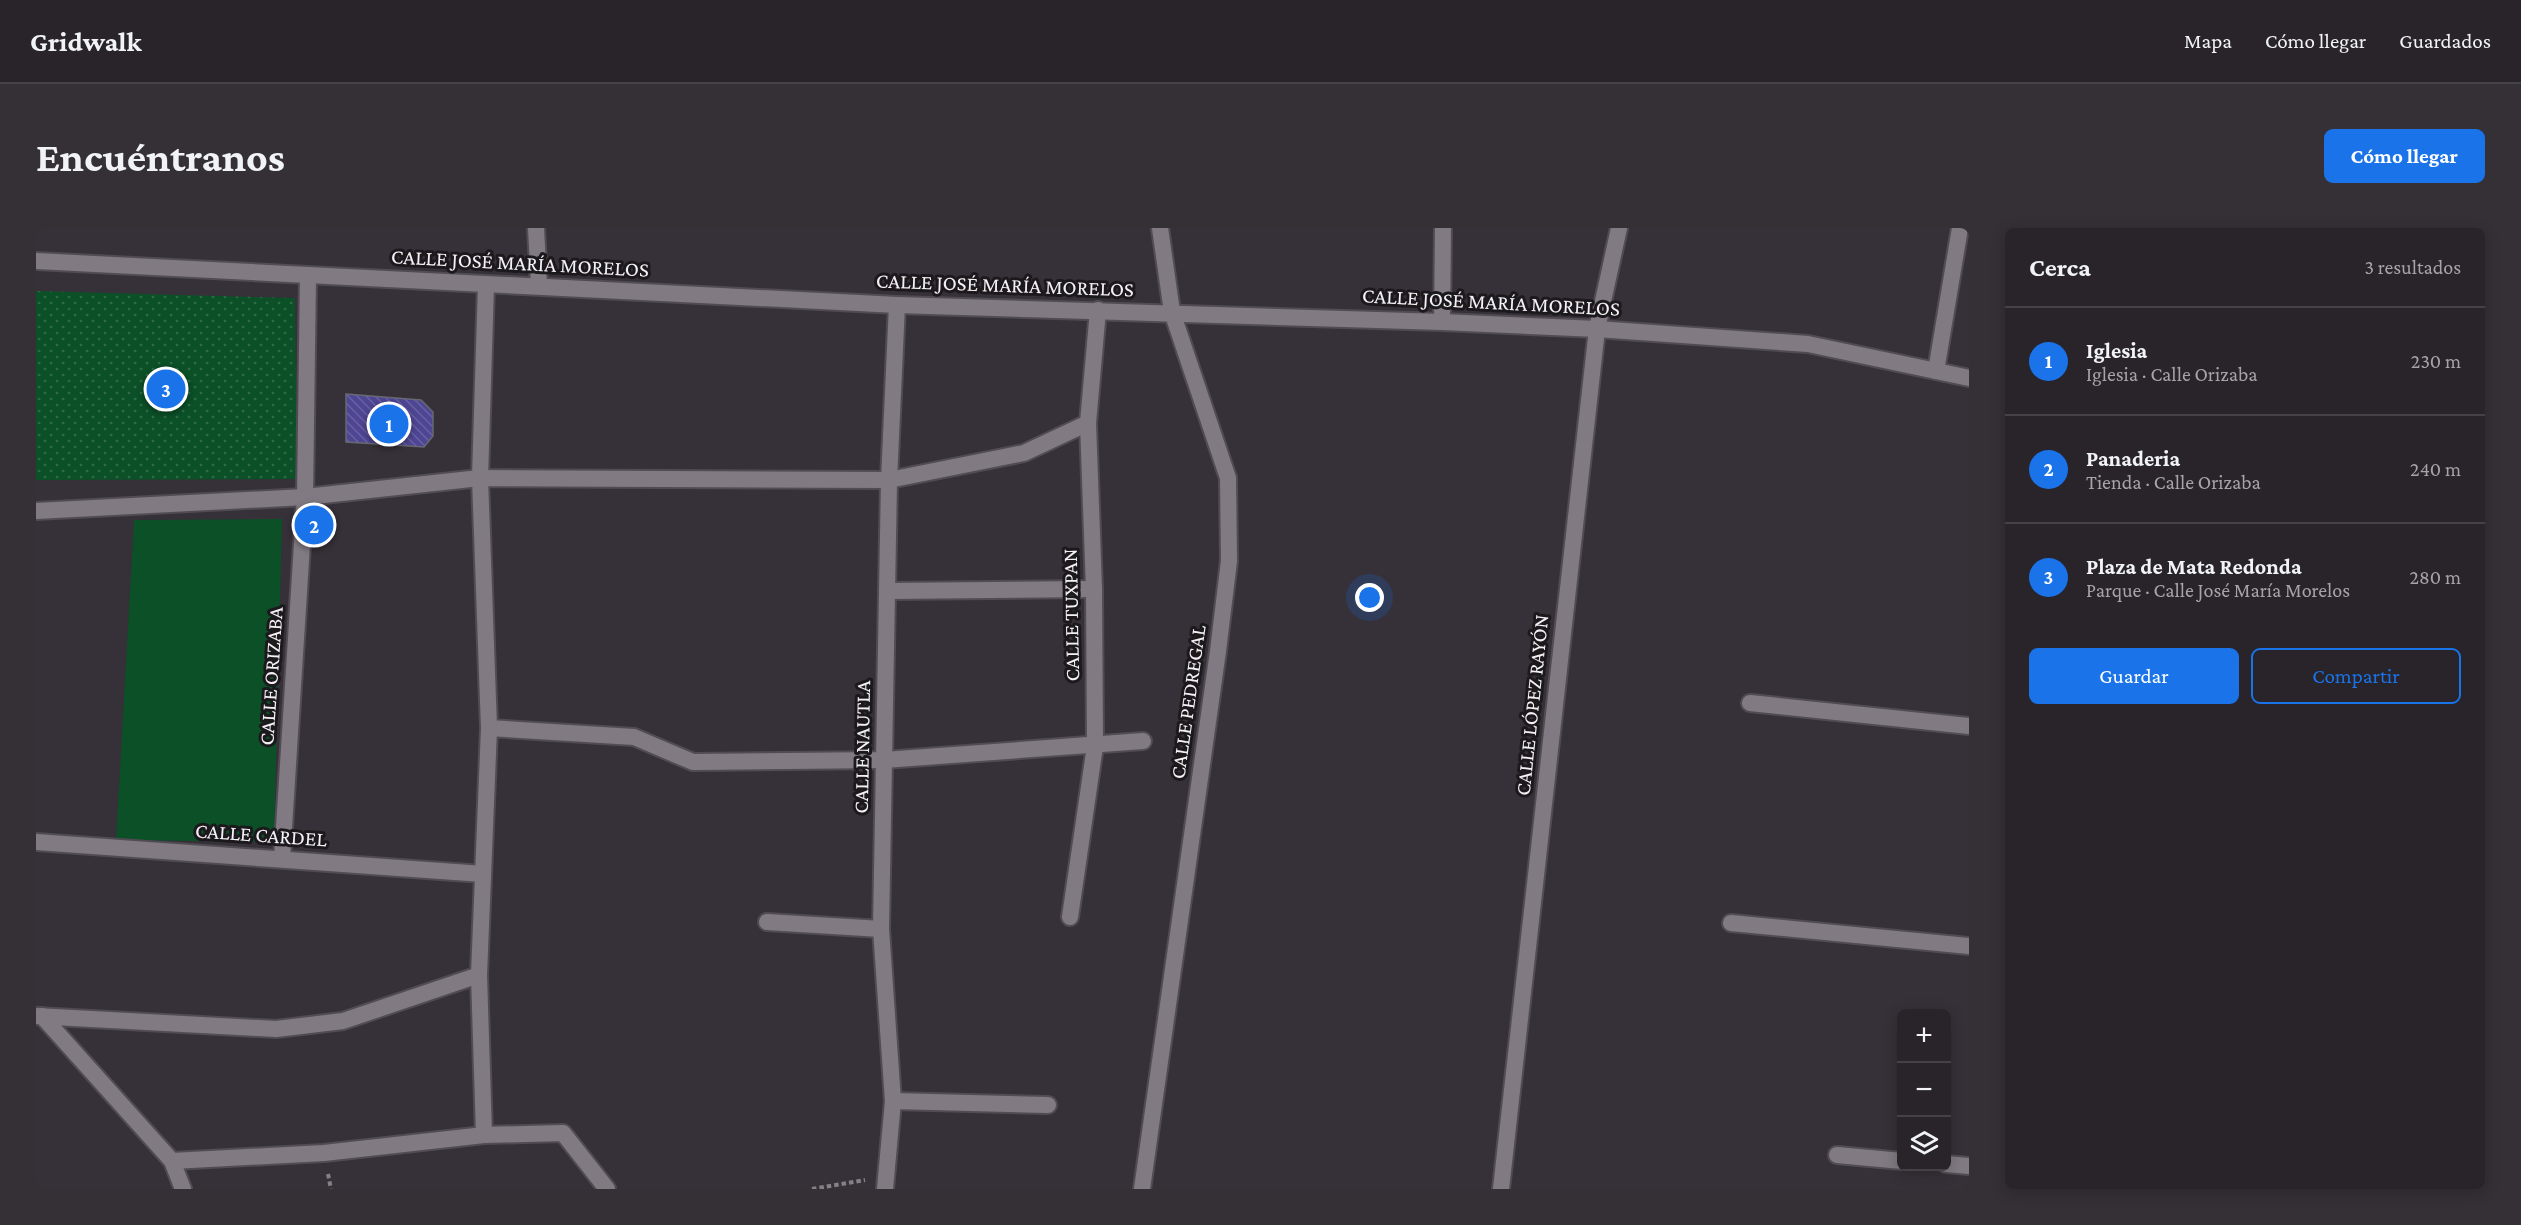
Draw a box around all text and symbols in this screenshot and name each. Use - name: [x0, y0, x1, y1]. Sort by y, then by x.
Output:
- text: Gridwalk: [30, 26, 142, 57]
- text: Mapa: [2184, 29, 2232, 53]
- text: Cómo llegar: [2265, 29, 2366, 53]
- text: Guardados: [2399, 29, 2491, 53]
- button: Cómo llegar: [2324, 129, 2485, 183]
- text: Encuéntranos: [36, 133, 285, 180]
- street label: CALLE JOSÉ MARÍA MORELOS: [391, 244, 650, 282]
- text: Cerca: [2029, 253, 2091, 282]
- text: 3 resultados: [2364, 256, 2461, 278]
- street label: CALLE JOSÉ MARÍA MORELOS: [876, 269, 1135, 302]
- street label: CALLE JOSÉ MARÍA MORELOS: [1362, 283, 1621, 321]
- text: Iglesia: [2086, 338, 2147, 363]
- text: 1: [2045, 350, 2052, 372]
- text: 230 m: [2411, 350, 2461, 372]
- text: Iglesia · Calle Orizaba: [2086, 363, 2257, 385]
- pin: 3: [146, 366, 186, 412]
- pin: 1: [370, 402, 408, 446]
- text: Panaderia: [2086, 446, 2180, 471]
- text: 2: [2043, 458, 2054, 480]
- text: 240 m: [2410, 458, 2461, 480]
- text: Tienda · Calle Orizaba: [2086, 471, 2261, 493]
- pin: 2: [294, 502, 334, 548]
- street label: CALLE TUXPAN: [1058, 548, 1084, 682]
- text: Plaza de Mata Redonda: [2086, 554, 2302, 579]
- text: 3: [2044, 566, 2053, 588]
- text: 280 m: [2410, 566, 2461, 588]
- text: Parque · Calle José María Morelos: [2086, 579, 2350, 601]
- your location: [1355, 583, 1384, 612]
- street label: CALLE ORIZABA: [254, 606, 288, 746]
- street label: CALLE LÓPEZ RAYÓN: [1511, 613, 1553, 797]
- street label: CALLE PEDREGAL: [1165, 623, 1211, 780]
- button: Guardar: [2029, 648, 2239, 704]
- button: Compartir: [2251, 648, 2461, 704]
- street label: CALLE NAUTLA: [849, 680, 875, 814]
- street label: CALLE CARDEL: [194, 818, 328, 852]
- map controls: [1897, 1009, 1951, 1171]
- button: +: [1897, 1009, 1951, 1063]
- button: −: [1897, 1063, 1951, 1117]
- button: layers: [1897, 1117, 1951, 1171]

